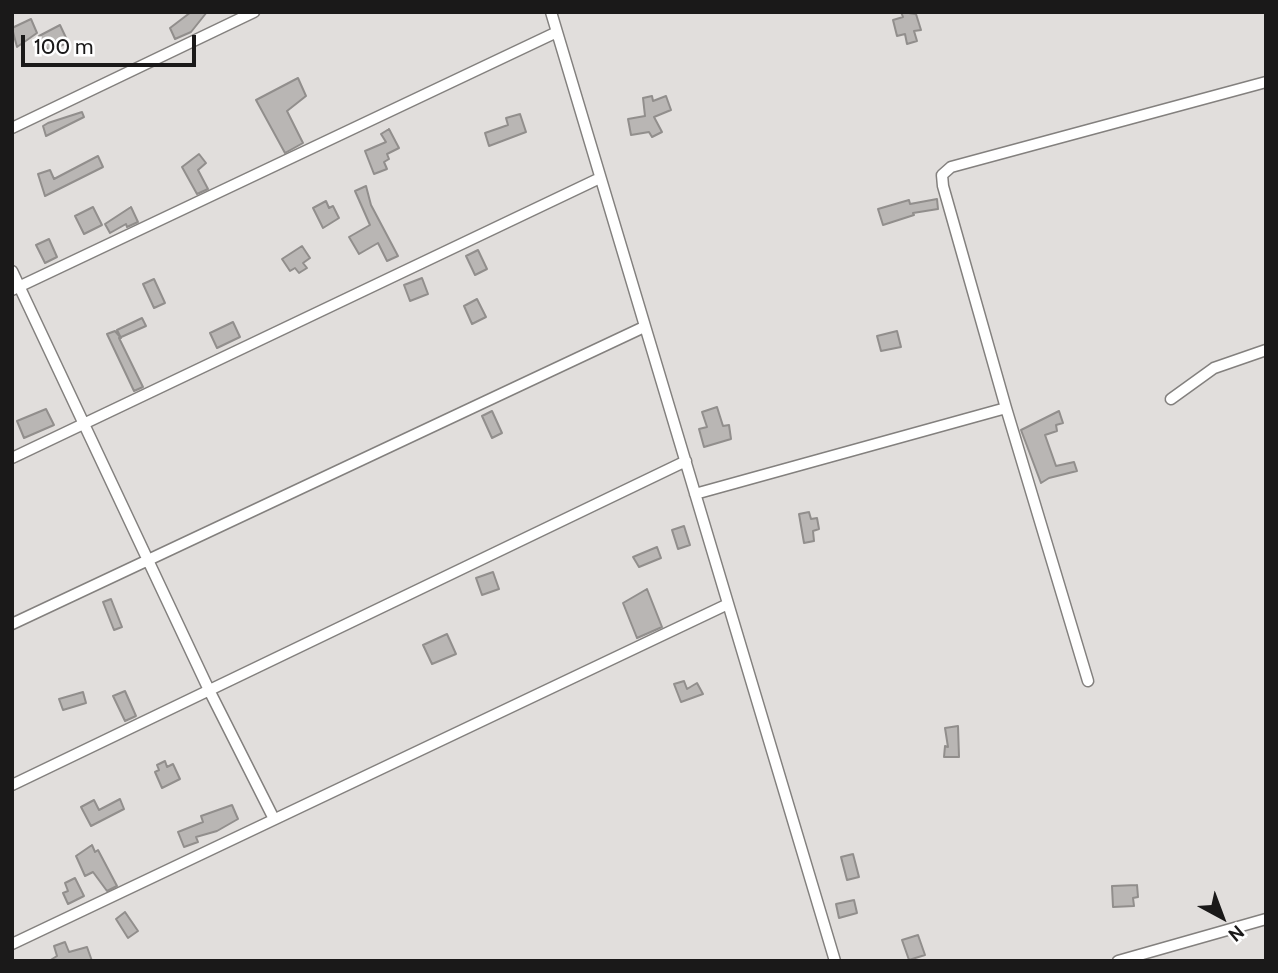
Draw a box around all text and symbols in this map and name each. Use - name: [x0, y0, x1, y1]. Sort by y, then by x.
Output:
- scale bar: [24, 21, 200, 65]
- text: 100 m: [34, 34, 93, 59]
- north arrow: [1187, 882, 1257, 952]
- text: N: [1223, 920, 1249, 946]

